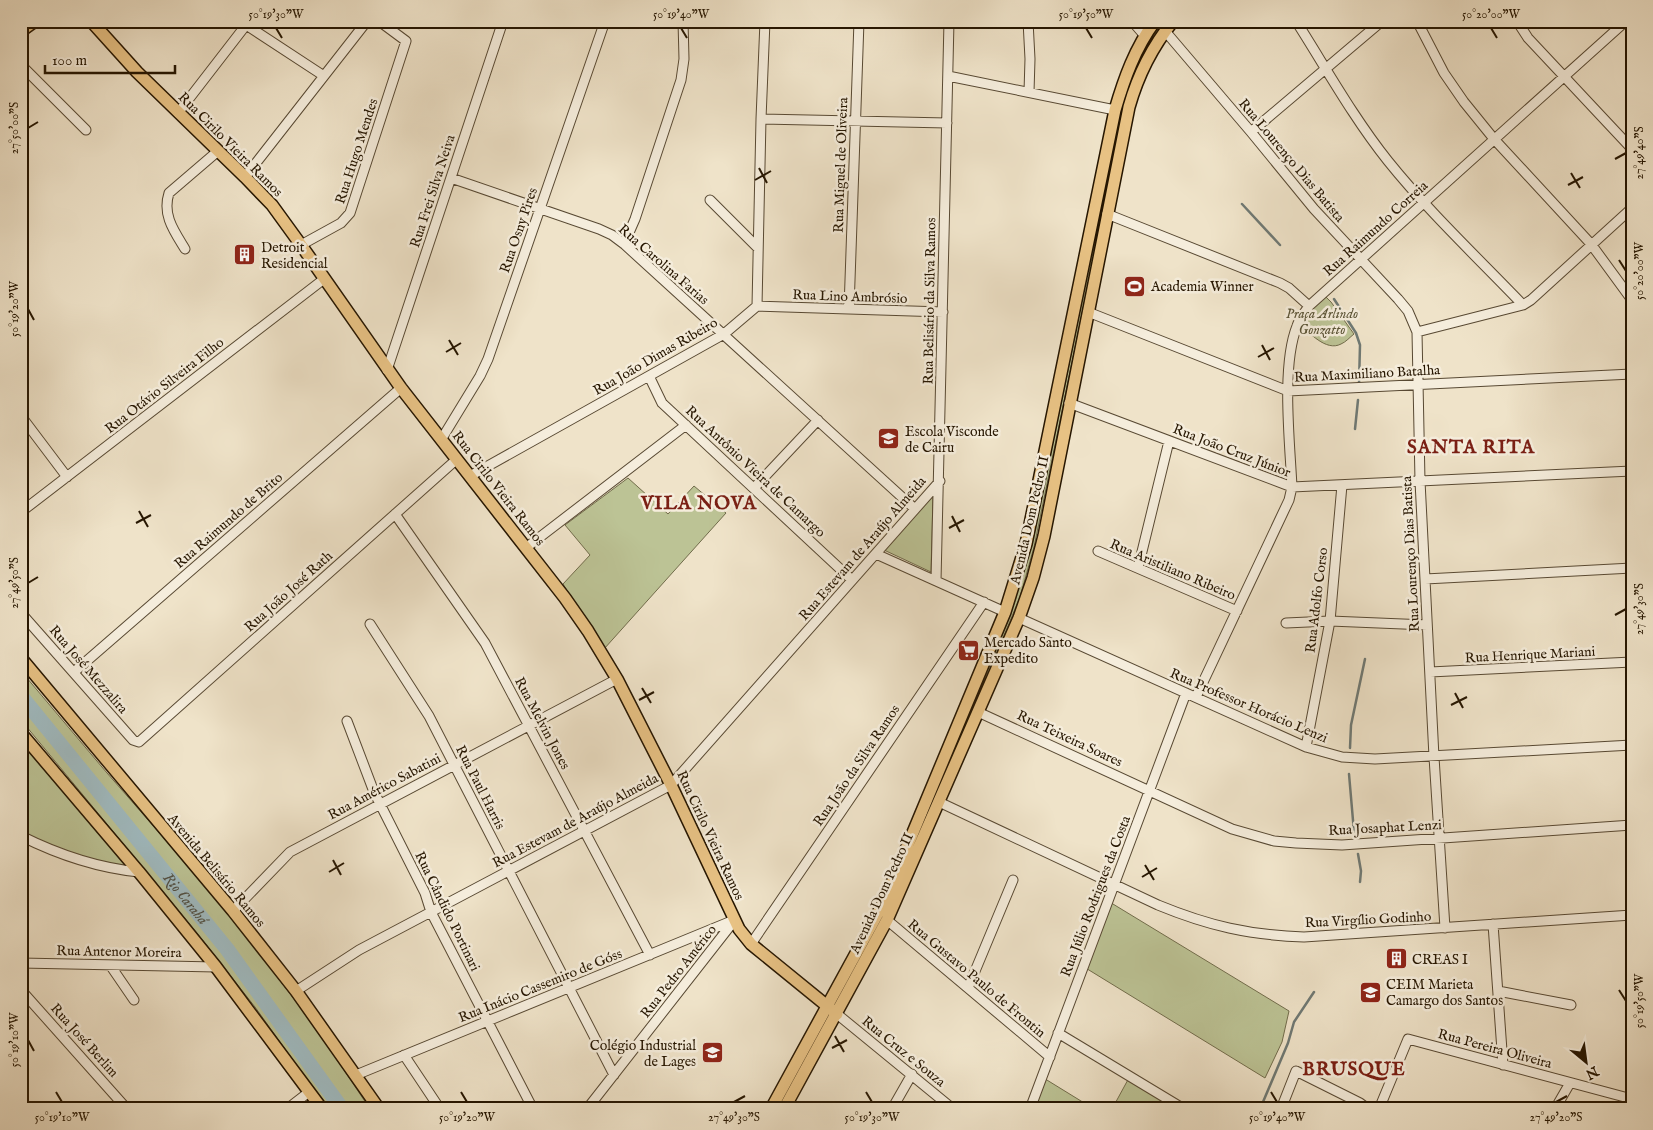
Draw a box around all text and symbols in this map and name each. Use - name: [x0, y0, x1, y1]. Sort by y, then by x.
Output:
- text: 50°19'30"W: [249, 7, 304, 22]
- text: 50°19'40"W: [653, 7, 710, 22]
- text: 50°19'50"W: [1059, 7, 1114, 22]
- text: 50°20'00"W: [1462, 7, 1521, 22]
- scale bar: [45, 42, 175, 74]
- text: 100 m: [52, 51, 88, 70]
- street label: Rua Cirilo Vieira Ramos: [174, 88, 287, 201]
- street label: Rua Lourenço Dias Batista: [1234, 95, 1349, 227]
- street label: Rua Hugo Mendes: [331, 96, 383, 206]
- street label: Rua Miguel de Oliveira: [830, 96, 852, 233]
- text: 27°50'00"S: [7, 102, 22, 154]
- text: 27°49'40"S: [1632, 126, 1647, 180]
- street label: Rua Frei Silva Neiva: [406, 132, 460, 250]
- street label: Rua Raimundo Correia: [1320, 176, 1432, 281]
- street label: Rua Osny Pires: [496, 185, 542, 275]
- street label: Rua Belisário da Silva Ramos: [920, 217, 940, 385]
- street label: Rua Carolina Farias: [614, 220, 712, 309]
- place label: Detroit Residencial: [261, 239, 328, 273]
- text: 50°20'00"W: [1632, 241, 1647, 300]
- building icon: Detroit Residencial: [233, 243, 257, 267]
- sports icon: Academia Winner: [1123, 274, 1147, 298]
- place label: Academia Winner: [1150, 278, 1254, 296]
- text: 50°19'20"W: [7, 280, 22, 337]
- street label: Rua Lino Ambrósio: [792, 286, 908, 308]
- park label: Praça Arlindo Gonzatto: [1286, 305, 1358, 339]
- street label: Rua João Dimas Ribeiro: [590, 314, 721, 400]
- street label: Rua Otávio Silveira Filho: [101, 333, 228, 438]
- street label: Rua Maximiliano Batalha: [1293, 361, 1442, 387]
- street label: Rua Antônio Vieira de Camargo: [681, 402, 829, 542]
- street label: Rua João Cruz Júnior: [1170, 420, 1293, 482]
- place label: Escola Visconde de Cairu: [905, 423, 999, 457]
- school or university icon: Escola Visconde de Cairu: [877, 427, 901, 451]
- street label: Rua Cirilo Vieira Ramos: [448, 428, 549, 550]
- district label: SANTA RITA: [1407, 436, 1535, 460]
- street label: Avenida Dom Pedro II: [1006, 454, 1054, 587]
- street label: Rua Raimundo de Brito: [171, 468, 287, 573]
- street label: Rua Estevam de Araújo Almeida: [795, 472, 931, 625]
- street label: Rua Lourenço Dias Batista: [1398, 475, 1424, 632]
- district label: VILA NOVA: [640, 492, 757, 516]
- street label: Rua Aristiliano Ribeiro: [1107, 535, 1239, 605]
- street label: Rua Adolfo Corso: [1302, 546, 1332, 654]
- street label: Rua João José Rath: [241, 547, 337, 636]
- text: 27°49'50"S: [7, 557, 22, 609]
- text: 27°49'30"S: [1632, 583, 1647, 635]
- street label: Rua José Mezzalira: [45, 622, 132, 718]
- place label: Mercado Santo Expedito: [984, 634, 1072, 668]
- supermarket icon: Mercado Santo Expedito: [956, 638, 980, 662]
- street label: Rua Henrique Mariani: [1464, 643, 1596, 667]
- street label: Rua Professor Horácio Lenzi: [1167, 664, 1330, 747]
- street label: Rua Melvin Jones: [510, 674, 574, 773]
- street label: Rua João da Silva Ramos: [809, 701, 904, 830]
- street label: Rua Teixeira Soares: [1014, 707, 1125, 771]
- street label: Rua Paul Harris: [451, 742, 509, 833]
- street label: Rua Américo Sabatini: [325, 749, 444, 824]
- street label: Rua Cirilo Vieira Ramos: [672, 768, 748, 903]
- street label: Rua Estevam de Araújo Almeida: [489, 769, 662, 872]
- street label: Avenida Belisário Ramos: [163, 809, 269, 931]
- street label: Rua Júlio Rodrigues da Costa: [1057, 812, 1135, 980]
- street label: Rua Josaphat Lenzi: [1328, 816, 1443, 840]
- street label: Avenida Dom Pedro II: [846, 830, 918, 958]
- street label: Rua Cândido Portinari: [410, 849, 484, 975]
- water label: Rio Carahá: [159, 869, 213, 930]
- street label: Rua Virgílio Godinho: [1304, 908, 1432, 932]
- street label: Rua Gustavo Paulo de Frontin: [904, 916, 1050, 1042]
- street label: Rua Pedro Américo: [637, 921, 721, 1022]
- street label: Rua Antenor Moreira: [56, 942, 183, 962]
- street label: Rua Inácio Cassemiro de Góss: [456, 945, 625, 1027]
- building icon: CREAS I: [1384, 947, 1408, 971]
- place label: CREAS I: [1412, 951, 1468, 969]
- text: 50°19'50"W: [1632, 973, 1647, 1028]
- place label: CEIM Marieta Camargo dos Santos: [1386, 976, 1503, 1010]
- school or university icon: CEIM Marieta Camargo dos Santos: [1358, 980, 1382, 1004]
- street label: Rua José Berlim: [46, 1000, 122, 1082]
- text: 50°19'10"W: [7, 1012, 22, 1067]
- street label: Rua Cruz e Souza: [858, 1012, 950, 1092]
- street label: Rua Pereira Oliveira: [1436, 1025, 1555, 1073]
- place label: Colégio Industrial de Lages: [590, 1037, 696, 1071]
- north arrow: [1560, 1038, 1610, 1088]
- school or university icon: Colégio Industrial de Lages: [700, 1041, 724, 1065]
- district label: BRUSQUE: [1302, 1058, 1406, 1082]
- text: N: [1582, 1061, 1602, 1083]
- text: 50°19'10"W: [35, 1110, 90, 1125]
- text: 50°19'20"W: [439, 1110, 496, 1125]
- text: 27°49'30"S: [708, 1110, 760, 1125]
- text: 50°19'30"W: [845, 1110, 900, 1125]
- text: 50°19'40"W: [1249, 1110, 1306, 1125]
- text: 27°49'20"S: [1530, 1110, 1582, 1125]

